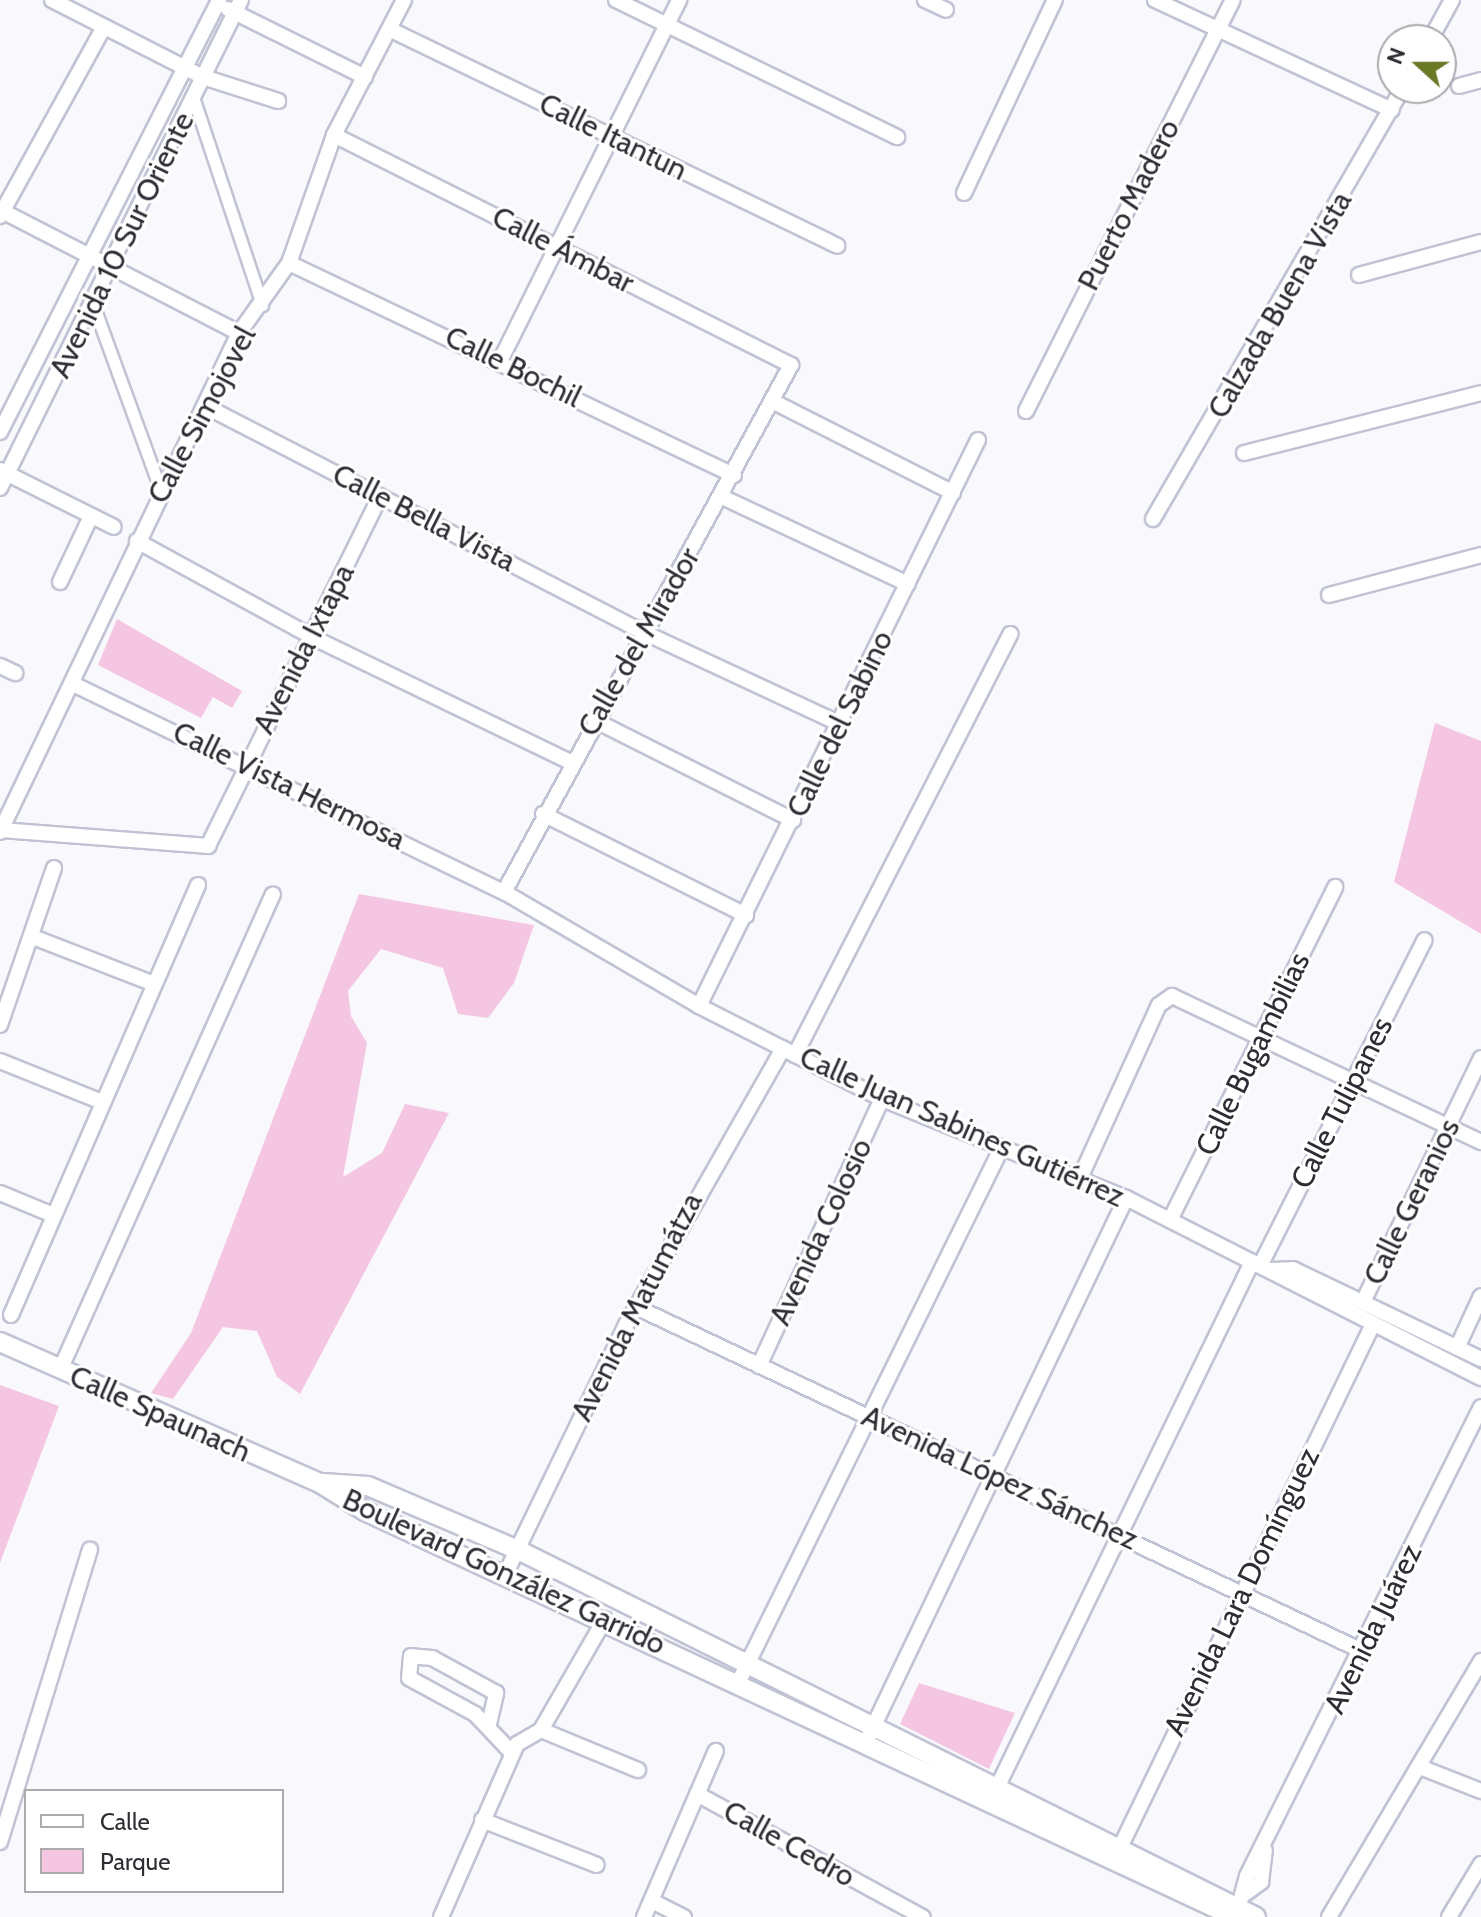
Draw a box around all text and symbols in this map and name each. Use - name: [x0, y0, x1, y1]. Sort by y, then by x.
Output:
- north arrow: [1377, 24, 1457, 104]
- text: N: [1381, 44, 1411, 68]
- street label: Calle Itantun: [533, 86, 693, 188]
- street label: Avenida 10 Sur Oriente: [42, 106, 202, 384]
- street label: Puerto Madero: [1071, 114, 1187, 296]
- street label: Calzada Buena Vista: [1200, 185, 1360, 425]
- street label: Calle Ámbar: [486, 199, 640, 301]
- street label: Calle Bochil: [439, 319, 587, 415]
- street label: Calle Simojovel: [140, 320, 264, 510]
- street label: Calle Bella Vista: [327, 456, 521, 580]
- street label: Calle del Mirador: [571, 541, 707, 743]
- street label: Avenida Ixtapa: [246, 558, 362, 740]
- street label: Calle del Sabino: [779, 625, 901, 823]
- street label: Calle Vista Hermosa: [167, 714, 411, 858]
- street label: Calle Bugambilias: [1188, 947, 1318, 1161]
- street label: Calle Tulipanes: [1283, 1011, 1401, 1195]
- street label: Calle Juan Sabines Gutiérrez: [794, 1039, 1130, 1215]
- street label: Calle Geranios: [1356, 1113, 1468, 1291]
- street label: Avenida Colosio: [762, 1133, 880, 1331]
- street label: Avenida Matumátza: [564, 1187, 710, 1427]
- street label: Calle Spaunach: [64, 1358, 256, 1470]
- street label: Avenida López Sánchez: [856, 1398, 1144, 1558]
- street label: Avenida Lara Domínguez: [1157, 1442, 1327, 1742]
- street label: Boulevard González Garrido: [337, 1481, 671, 1663]
- street label: Avenida Juárez: [1316, 1538, 1430, 1720]
- legend: [24, 1789, 284, 1893]
- street label: Calle Cedro: [717, 1793, 861, 1895]
- text: Calle: [100, 1807, 150, 1836]
- text: Parque: [100, 1847, 170, 1876]

